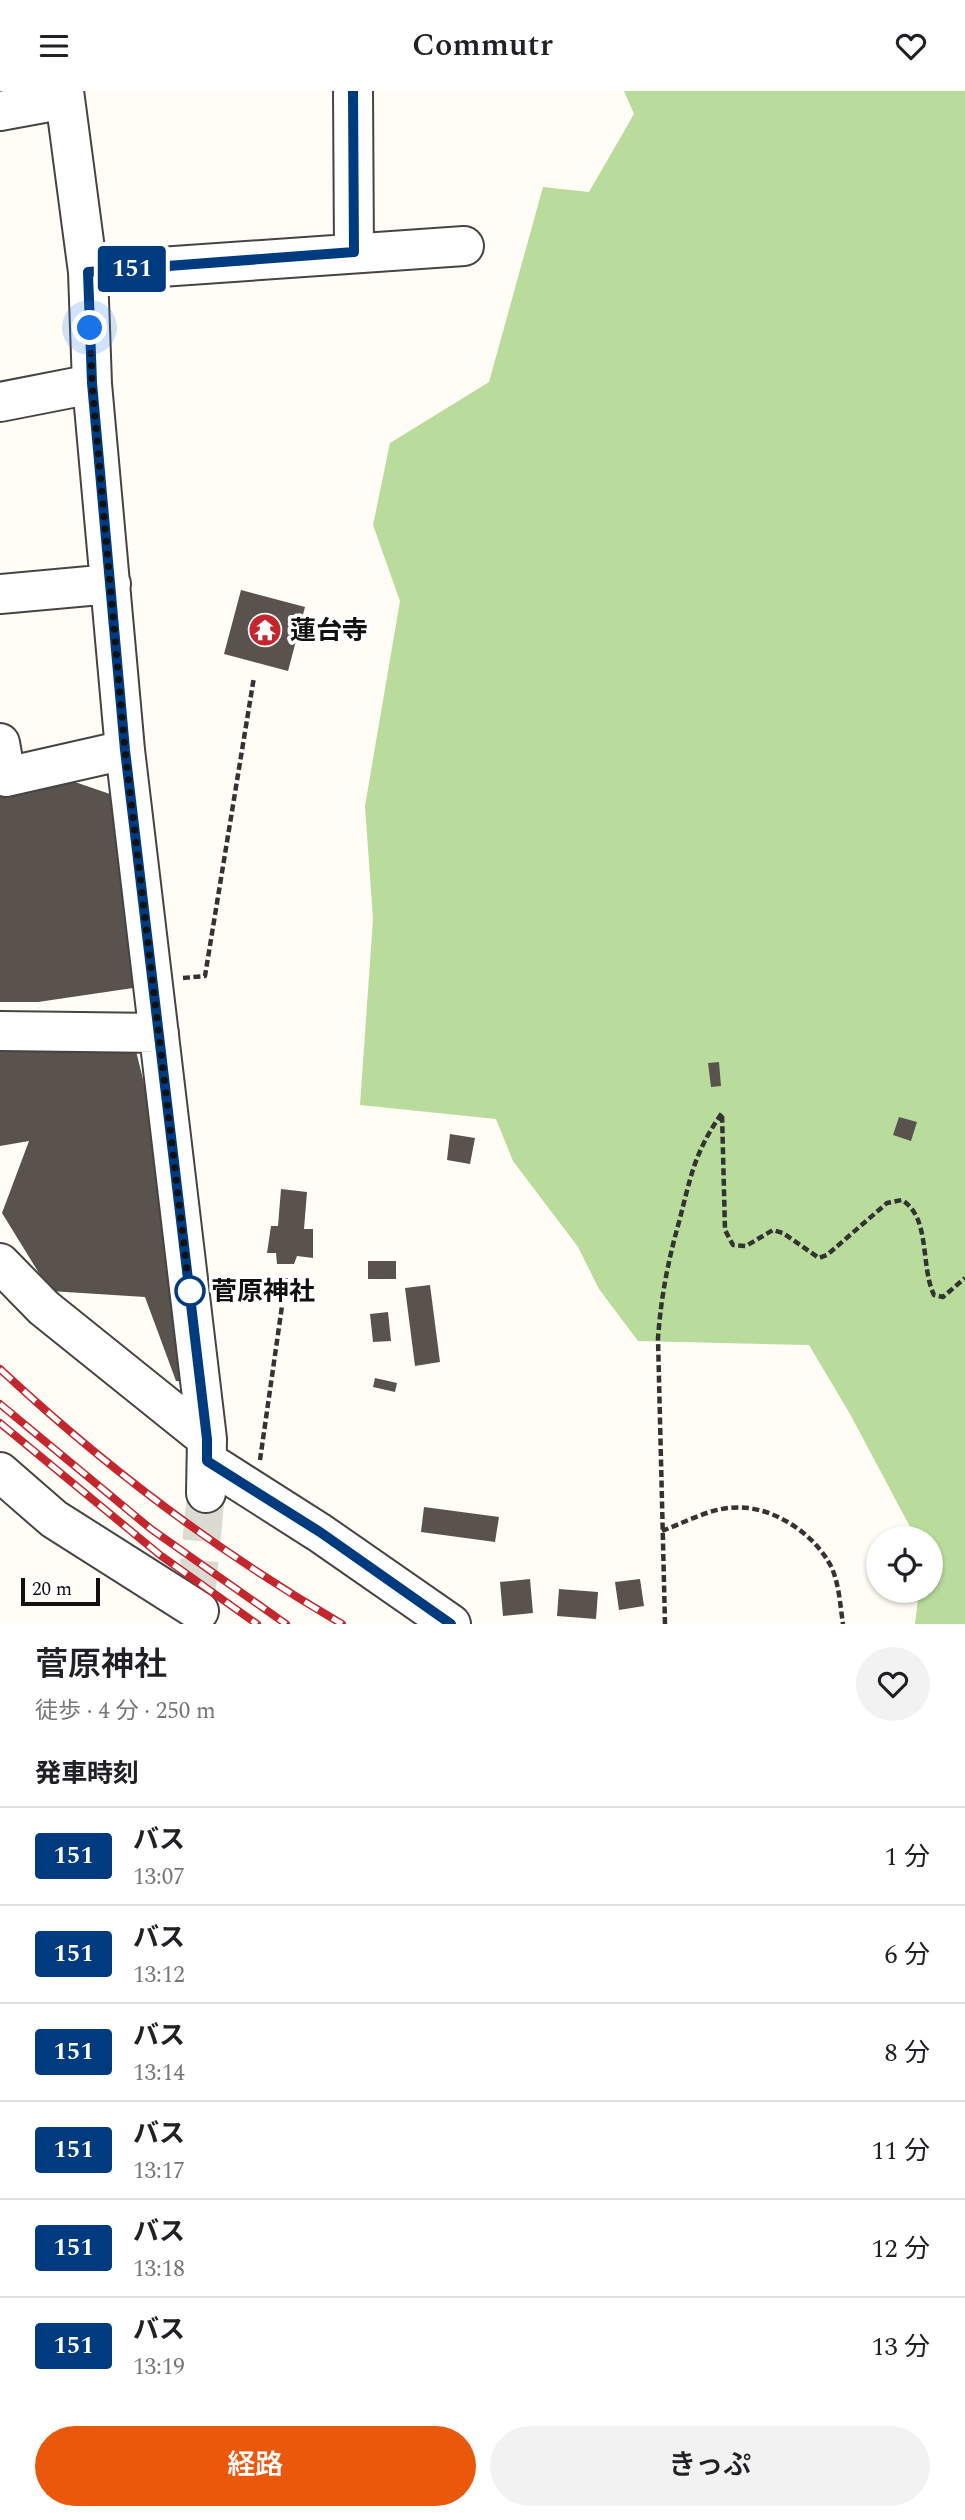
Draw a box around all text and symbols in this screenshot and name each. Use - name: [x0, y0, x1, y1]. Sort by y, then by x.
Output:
- text: Commutr: [412, 21, 553, 70]
- icon: menu: [35, 27, 73, 65]
- icon: heart: [892, 27, 930, 65]
- line badge: 151: [92, 246, 172, 292]
- text: 151: [112, 251, 152, 287]
- your location: [72, 310, 107, 345]
- temple icon: 蓮台寺: [246, 611, 284, 649]
- place label: 蓮台寺: [290, 611, 368, 651]
- place label: 菅原神社: [211, 1272, 315, 1312]
- marker: 菅原神社: [175, 1276, 205, 1306]
- map controls: [866, 1526, 943, 1603]
- button: locate: [866, 1526, 943, 1603]
- scale bar: [21, 1575, 100, 1607]
- text: 20 m: [32, 1575, 72, 1604]
- text: 菅原神社: [35, 1640, 167, 1690]
- button: heart: [856, 1647, 930, 1721]
- text: 徒歩 · 4 分 · 250 m: [35, 1694, 216, 1729]
- text: 発車時刻: [35, 1754, 139, 1794]
- text: バス: [133, 1820, 185, 1860]
- text: 1 分: [884, 1837, 930, 1877]
- text: 151: [53, 1838, 94, 1874]
- text: 13:07: [133, 1860, 185, 1895]
- text: バス: [133, 1918, 185, 1958]
- text: 6 分: [884, 1935, 930, 1975]
- text: 151: [53, 1936, 94, 1972]
- text: 13:12: [133, 1958, 185, 1993]
- text: バス: [133, 2016, 185, 2056]
- text: 8 分: [884, 2033, 930, 2073]
- text: 151: [53, 2034, 94, 2070]
- text: 13:14: [133, 2056, 185, 2091]
- text: バス: [133, 2114, 185, 2154]
- text: 11 分: [871, 2131, 930, 2171]
- text: 151: [53, 2132, 94, 2168]
- text: 13:17: [133, 2154, 185, 2189]
- text: バス: [133, 2212, 185, 2252]
- text: 12 分: [871, 2229, 930, 2269]
- text: 151: [53, 2230, 94, 2266]
- text: 13:18: [133, 2252, 185, 2287]
- text: バス: [133, 2310, 185, 2350]
- text: 13 分: [871, 2327, 930, 2367]
- text: 151: [53, 2328, 94, 2364]
- text: 13:19: [133, 2350, 185, 2385]
- button: 経路: [35, 2426, 476, 2506]
- button: きっぷ: [490, 2426, 930, 2506]

